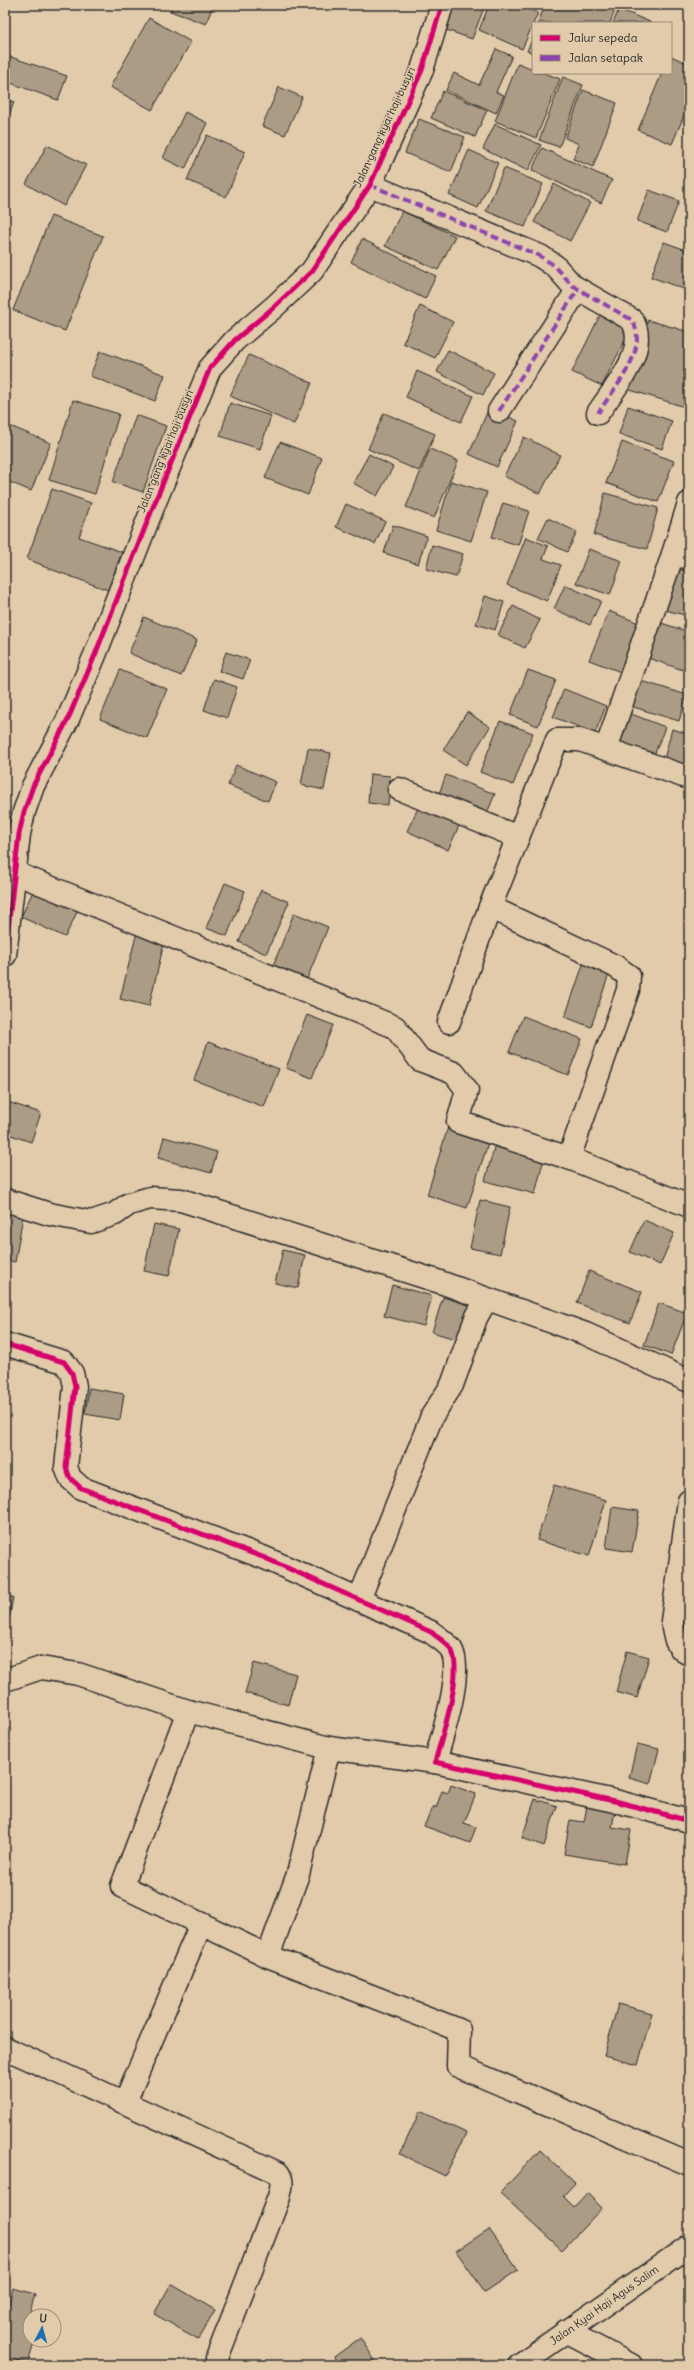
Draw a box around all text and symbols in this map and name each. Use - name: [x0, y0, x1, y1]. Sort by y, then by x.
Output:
- legend: [532, 22, 672, 74]
- text: Jalur sepeda: [568, 30, 638, 45]
- text: Jalan setapak: [568, 50, 643, 65]
- street label: Jalan gang kyai haji busyri: [350, 65, 418, 189]
- street label: Jalan gang kyai haji busyri: [134, 388, 196, 514]
- street label: Jalan Kyai Haji Agus Salim: [547, 2262, 661, 2348]
- north arrow: [22, 2308, 62, 2348]
- text: U: [39, 2311, 48, 2325]

